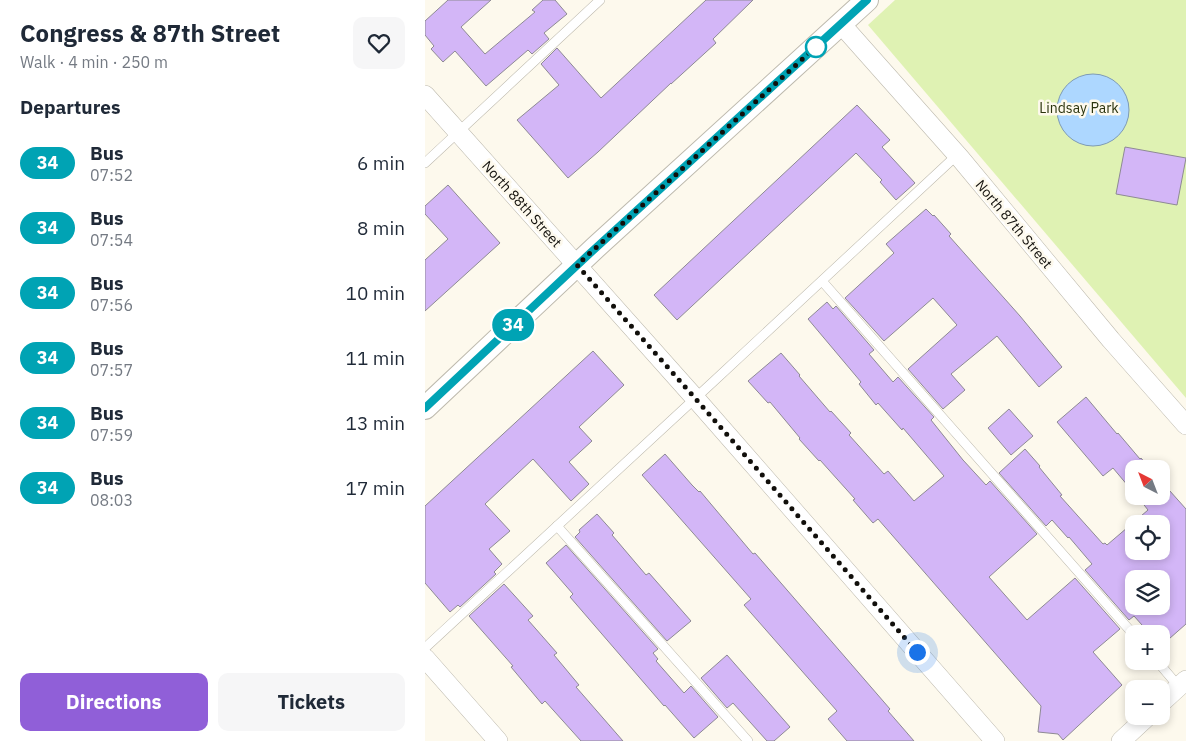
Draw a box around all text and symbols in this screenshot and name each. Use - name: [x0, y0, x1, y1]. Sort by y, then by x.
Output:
- text: Congress & 87th Street: [20, 17, 280, 49]
- button: heart: [353, 17, 405, 69]
- unlabelled marker: [805, 36, 827, 58]
- text: Walk · 4 min · 250 m: [20, 52, 168, 72]
- text: Departures: [20, 95, 120, 119]
- park label: Lindsay Park: [1039, 99, 1119, 117]
- text: Bus: [90, 141, 124, 165]
- text: 34: [37, 151, 58, 174]
- text: 6 min: [357, 151, 405, 175]
- street label: North 88th Street: [478, 157, 566, 251]
- text: 07:52: [90, 165, 133, 185]
- street label: North 87th Street: [972, 176, 1056, 272]
- text: Bus: [90, 206, 124, 230]
- text: 34: [37, 216, 58, 239]
- text: 8 min: [357, 216, 405, 240]
- text: 07:54: [90, 230, 133, 250]
- text: Bus: [90, 271, 124, 295]
- text: 34: [37, 281, 58, 304]
- text: 10 min: [346, 281, 405, 305]
- text: 07:56: [90, 295, 133, 315]
- line badge: 34: [491, 309, 535, 341]
- text: 34: [502, 313, 524, 336]
- text: Bus: [90, 336, 124, 360]
- text: 34: [37, 346, 58, 369]
- text: 11 min: [346, 346, 405, 370]
- text: 07:57: [90, 360, 133, 380]
- text: Bus: [90, 401, 124, 425]
- text: 34: [37, 411, 58, 434]
- text: 13 min: [346, 411, 405, 435]
- text: 07:59: [90, 425, 133, 445]
- north arrow: [1125, 460, 1170, 505]
- map controls: [1125, 460, 1170, 725]
- text: Bus: [90, 466, 124, 490]
- text: 34: [37, 476, 58, 499]
- text: 17 min: [346, 476, 405, 500]
- text: 08:03: [90, 490, 133, 510]
- button: locate: [1125, 515, 1170, 560]
- button: layers: [1125, 570, 1170, 615]
- button: +: [1125, 625, 1170, 670]
- your location: [905, 640, 930, 665]
- button: Directions: [20, 673, 208, 731]
- button: Tickets: [218, 673, 405, 731]
- button: −: [1125, 680, 1170, 725]

